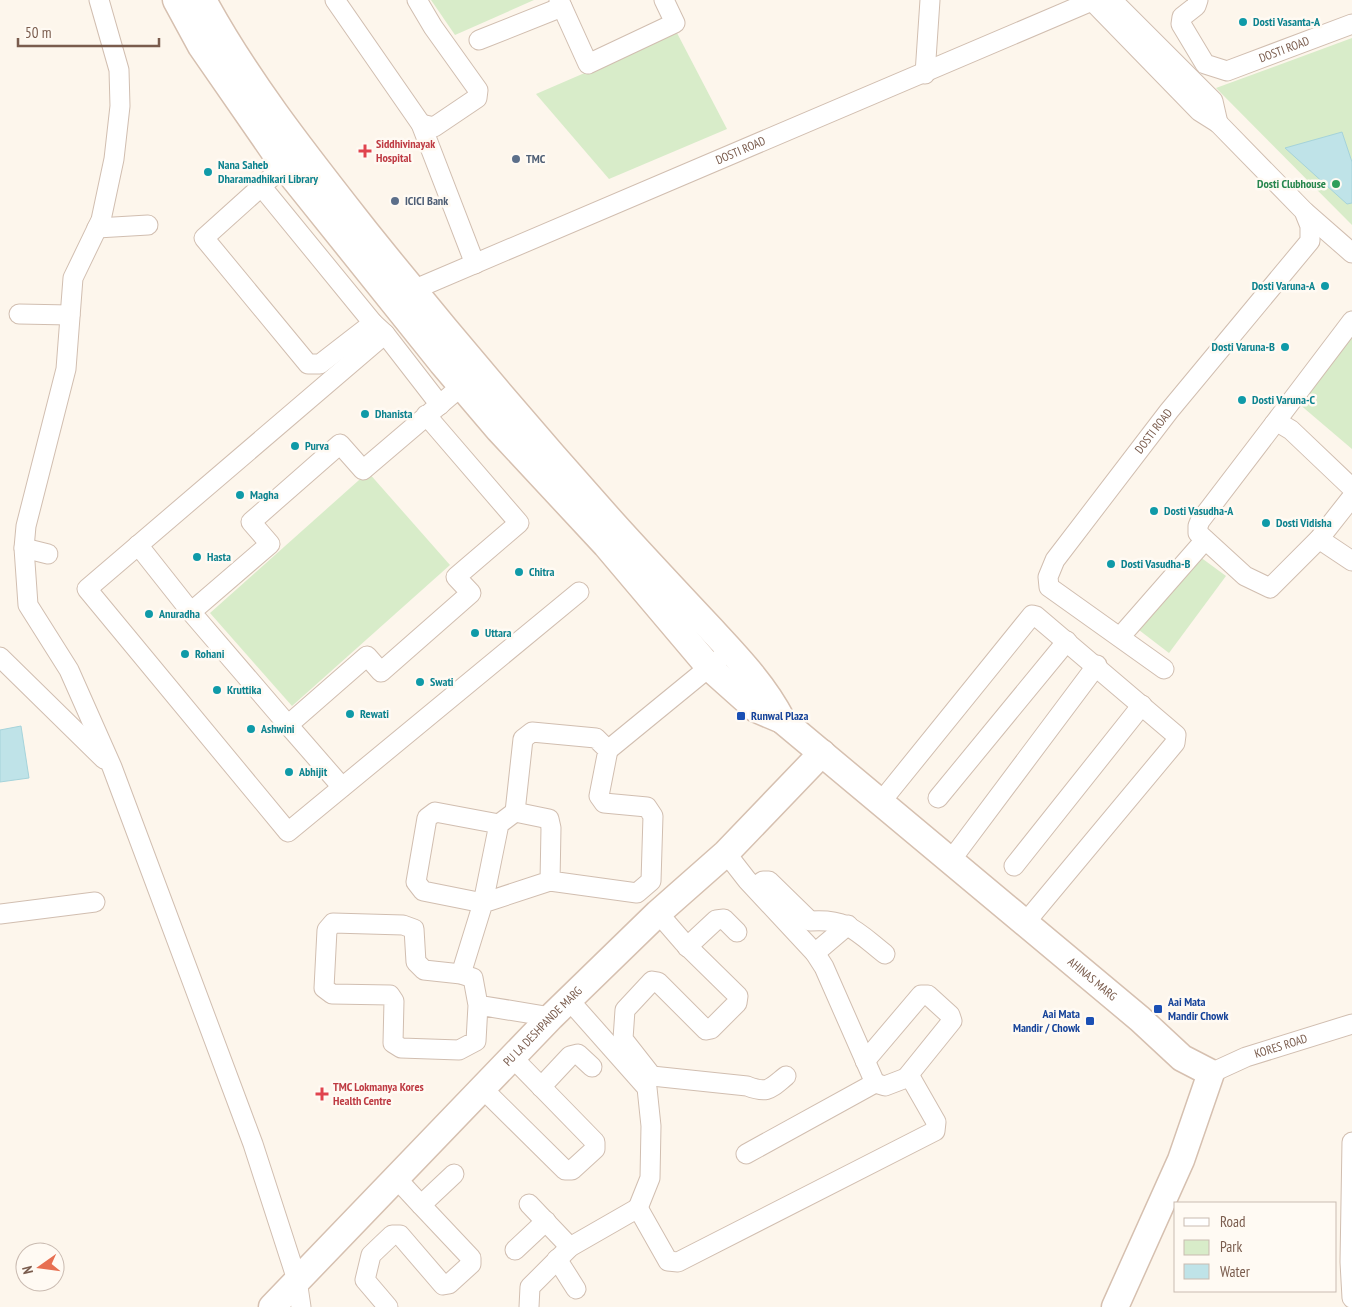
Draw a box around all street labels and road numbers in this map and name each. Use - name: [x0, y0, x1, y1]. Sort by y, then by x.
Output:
- street label: DOSTI ROAD: [1257, 33, 1311, 65]
- street label: DOSTI ROAD: [713, 133, 767, 167]
- street label: DOSTI ROAD: [1131, 405, 1175, 456]
- street label: AHINAS MARG: [1065, 954, 1120, 1004]
- street label: PU LA DESHPANDE MARG: [500, 983, 585, 1069]
- street label: KORES ROAD: [1252, 1030, 1309, 1061]

